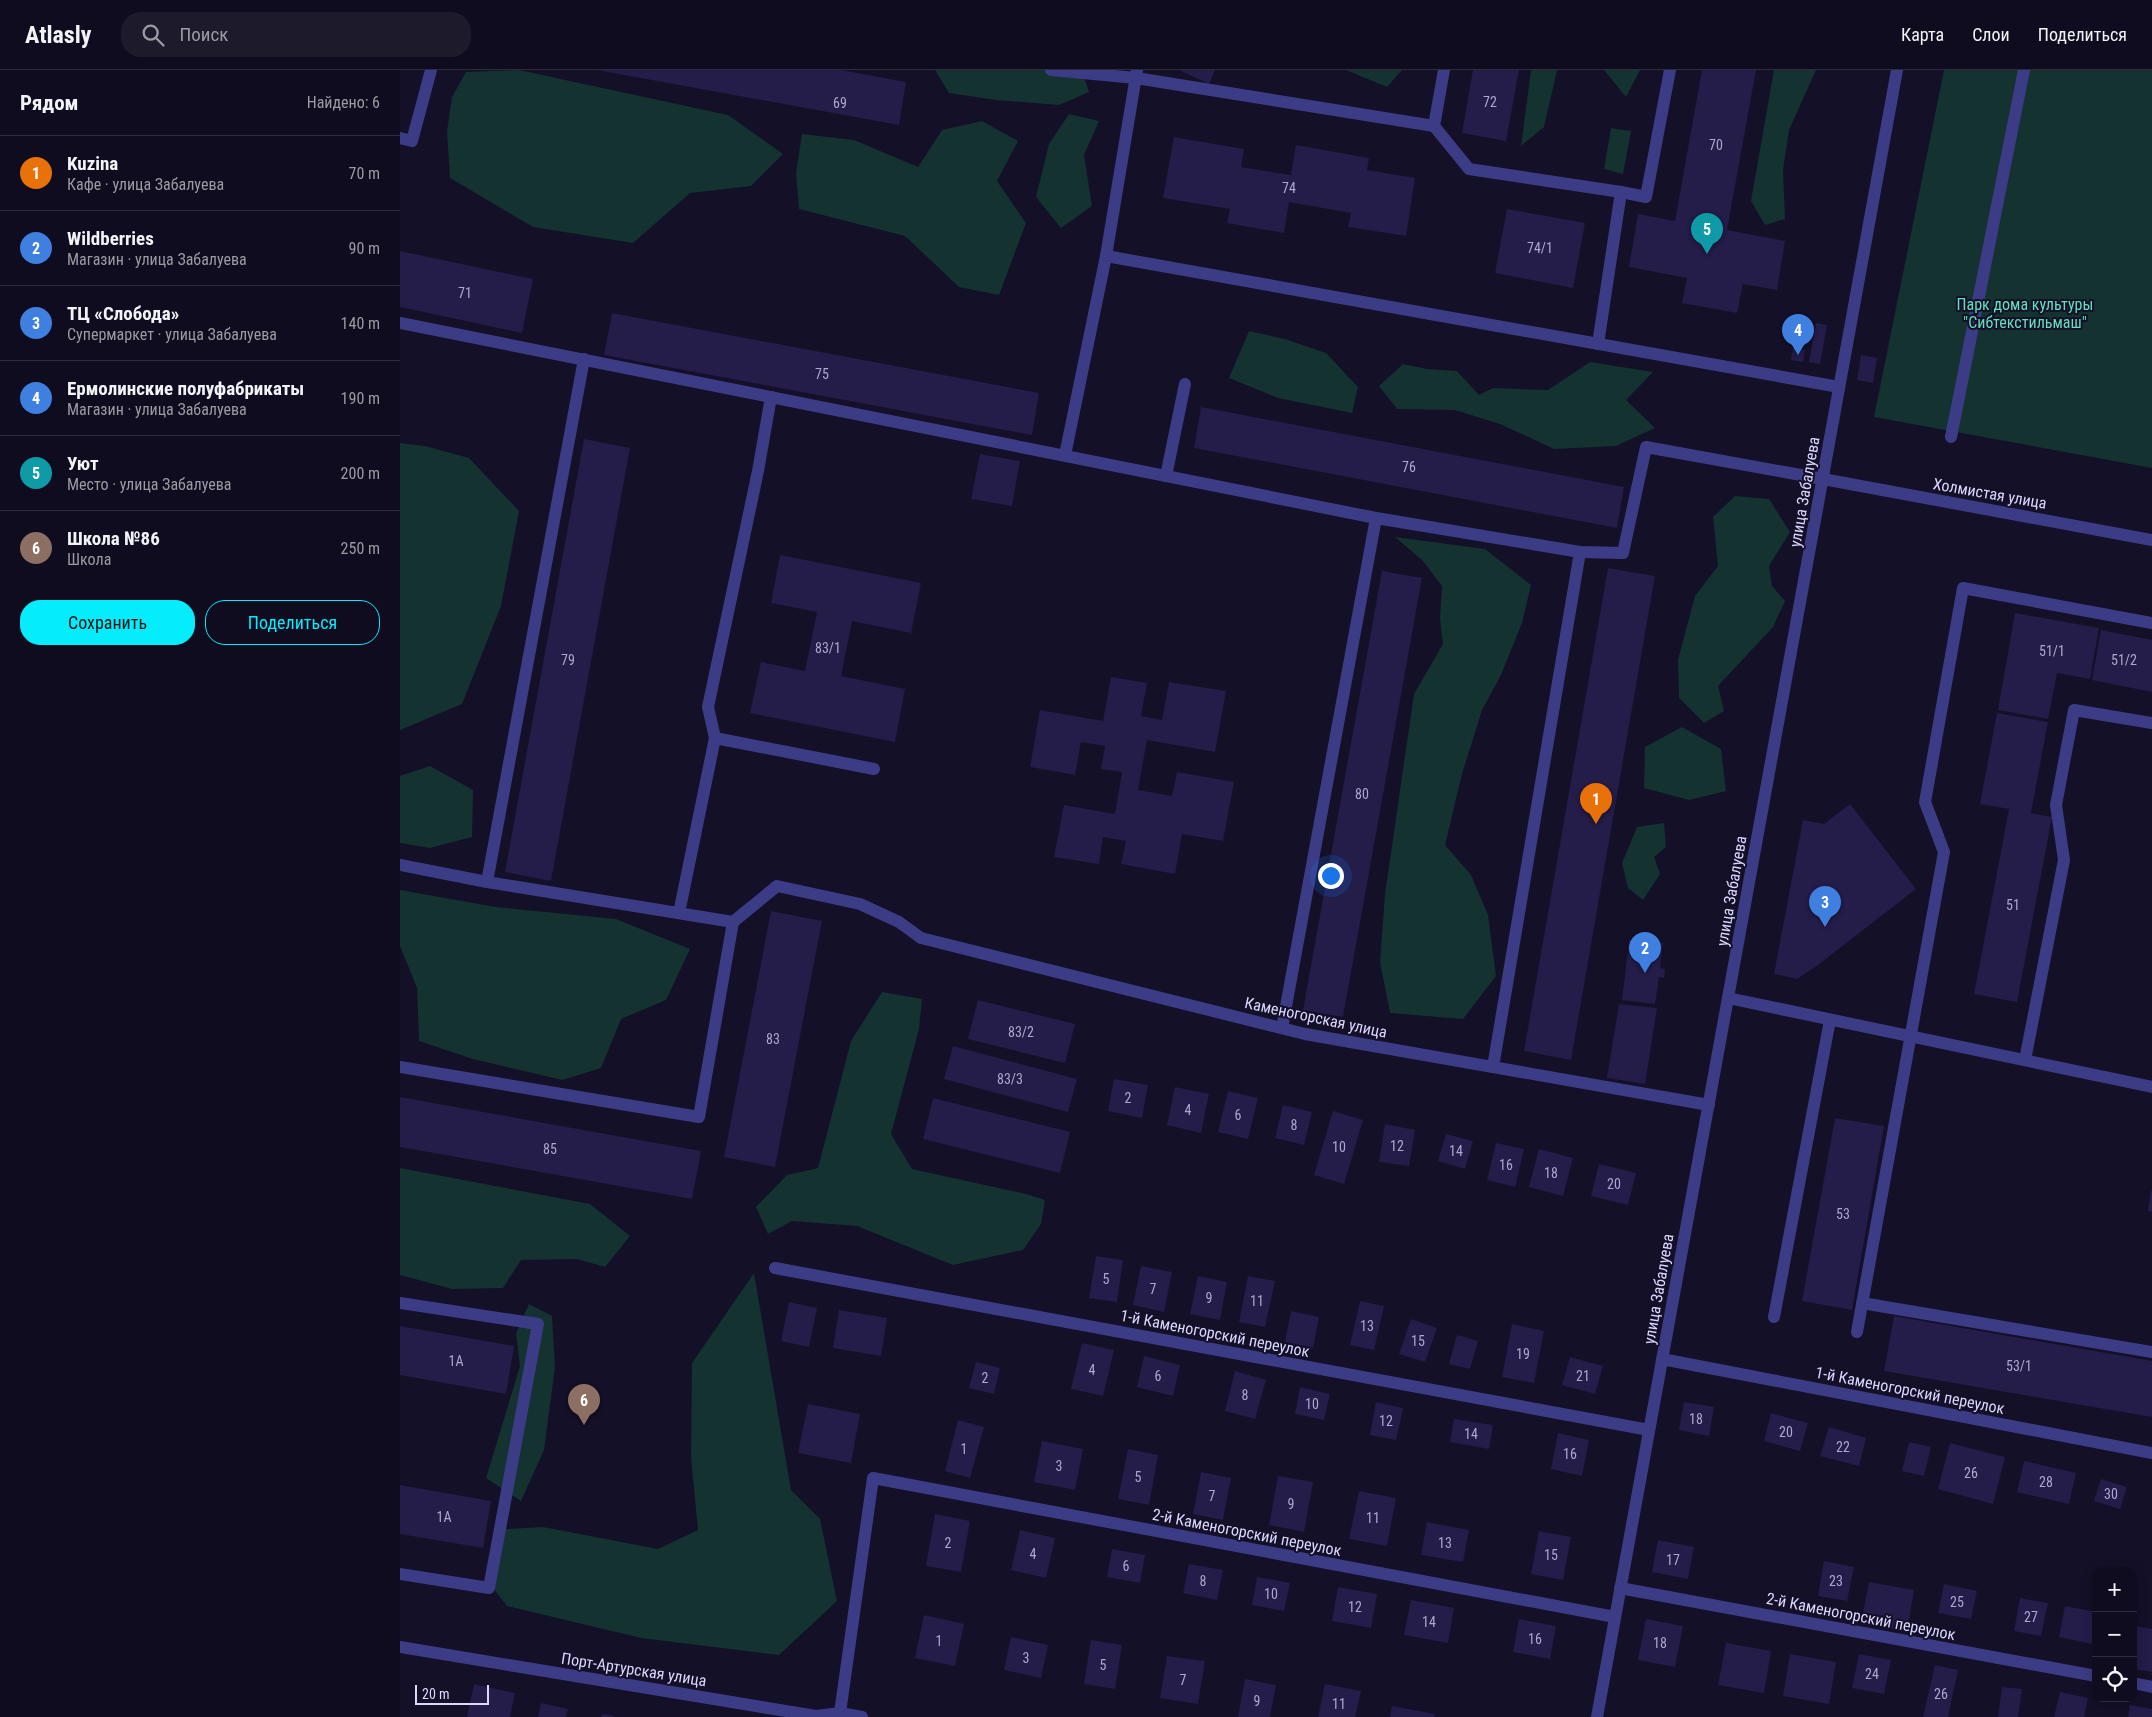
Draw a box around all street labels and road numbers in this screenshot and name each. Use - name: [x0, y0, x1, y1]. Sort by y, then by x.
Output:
- street label: улица Забалуева: [1785, 435, 1824, 549]
- street label: Холмистая улица: [1932, 474, 2048, 513]
- street label: улица Забалуева: [1712, 834, 1751, 948]
- street label: Каменогорская улица: [1243, 993, 1389, 1042]
- street label: улица Забалуева: [1639, 1232, 1678, 1346]
- street label: 1-й Каменогорский переулок: [1119, 1306, 1311, 1361]
- street label: 1-й Каменогорский переулок: [1814, 1363, 2006, 1418]
- street label: 2-й Каменогорский переулок: [1151, 1505, 1343, 1560]
- street label: 2-й Каменогорский переулок: [1765, 1589, 1957, 1644]
- street label: Порт-Артурская улица: [560, 1649, 708, 1690]

